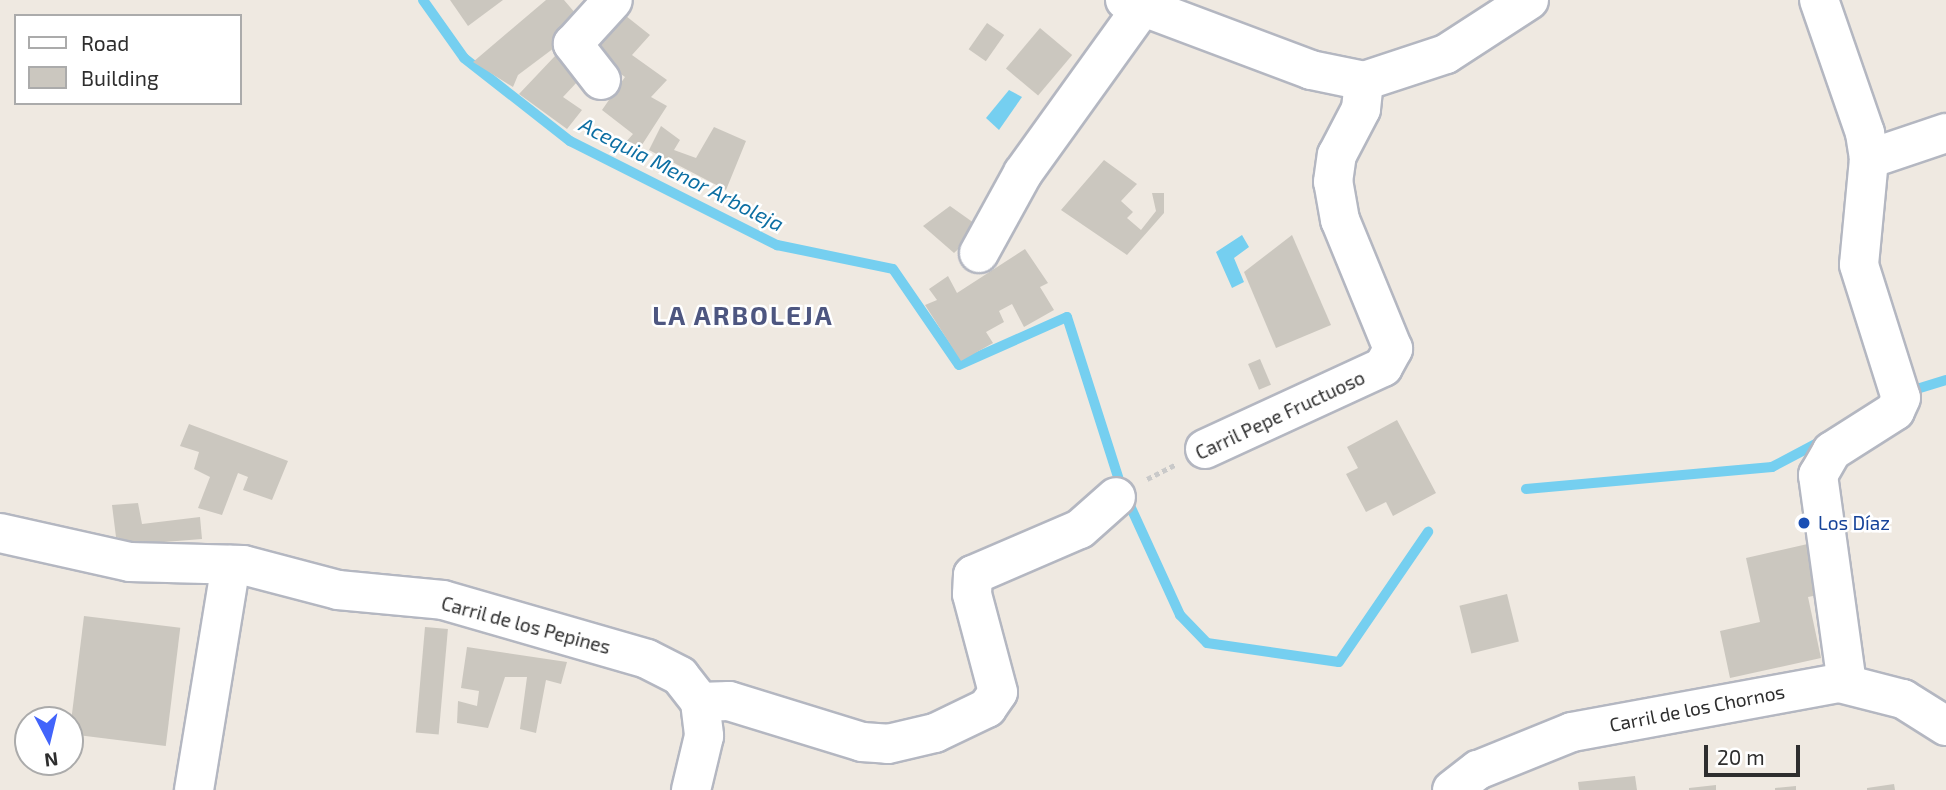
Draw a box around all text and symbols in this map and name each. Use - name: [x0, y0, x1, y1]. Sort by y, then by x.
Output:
- legend: [14, 14, 242, 105]
- text: Road: [81, 30, 129, 55]
- text: Building: [81, 65, 159, 90]
- water label: Acequia Menor Arboleja: [575, 111, 789, 237]
- district label: LA ARBOLEJA: [653, 299, 833, 331]
- street label: Carril Pepe Fructuoso: [1191, 366, 1369, 464]
- place label: Los Díaz: [1818, 512, 1890, 534]
- marker: Los Díaz: [1796, 515, 1812, 531]
- street label: Carril de los Pepines: [439, 591, 613, 659]
- street label: Carril de los Chornos: [1607, 680, 1787, 736]
- north arrow: [14, 706, 84, 776]
- scale bar: [1708, 730, 1804, 774]
- text: 20 m: [1717, 744, 1765, 769]
- text: N: [43, 748, 60, 773]

